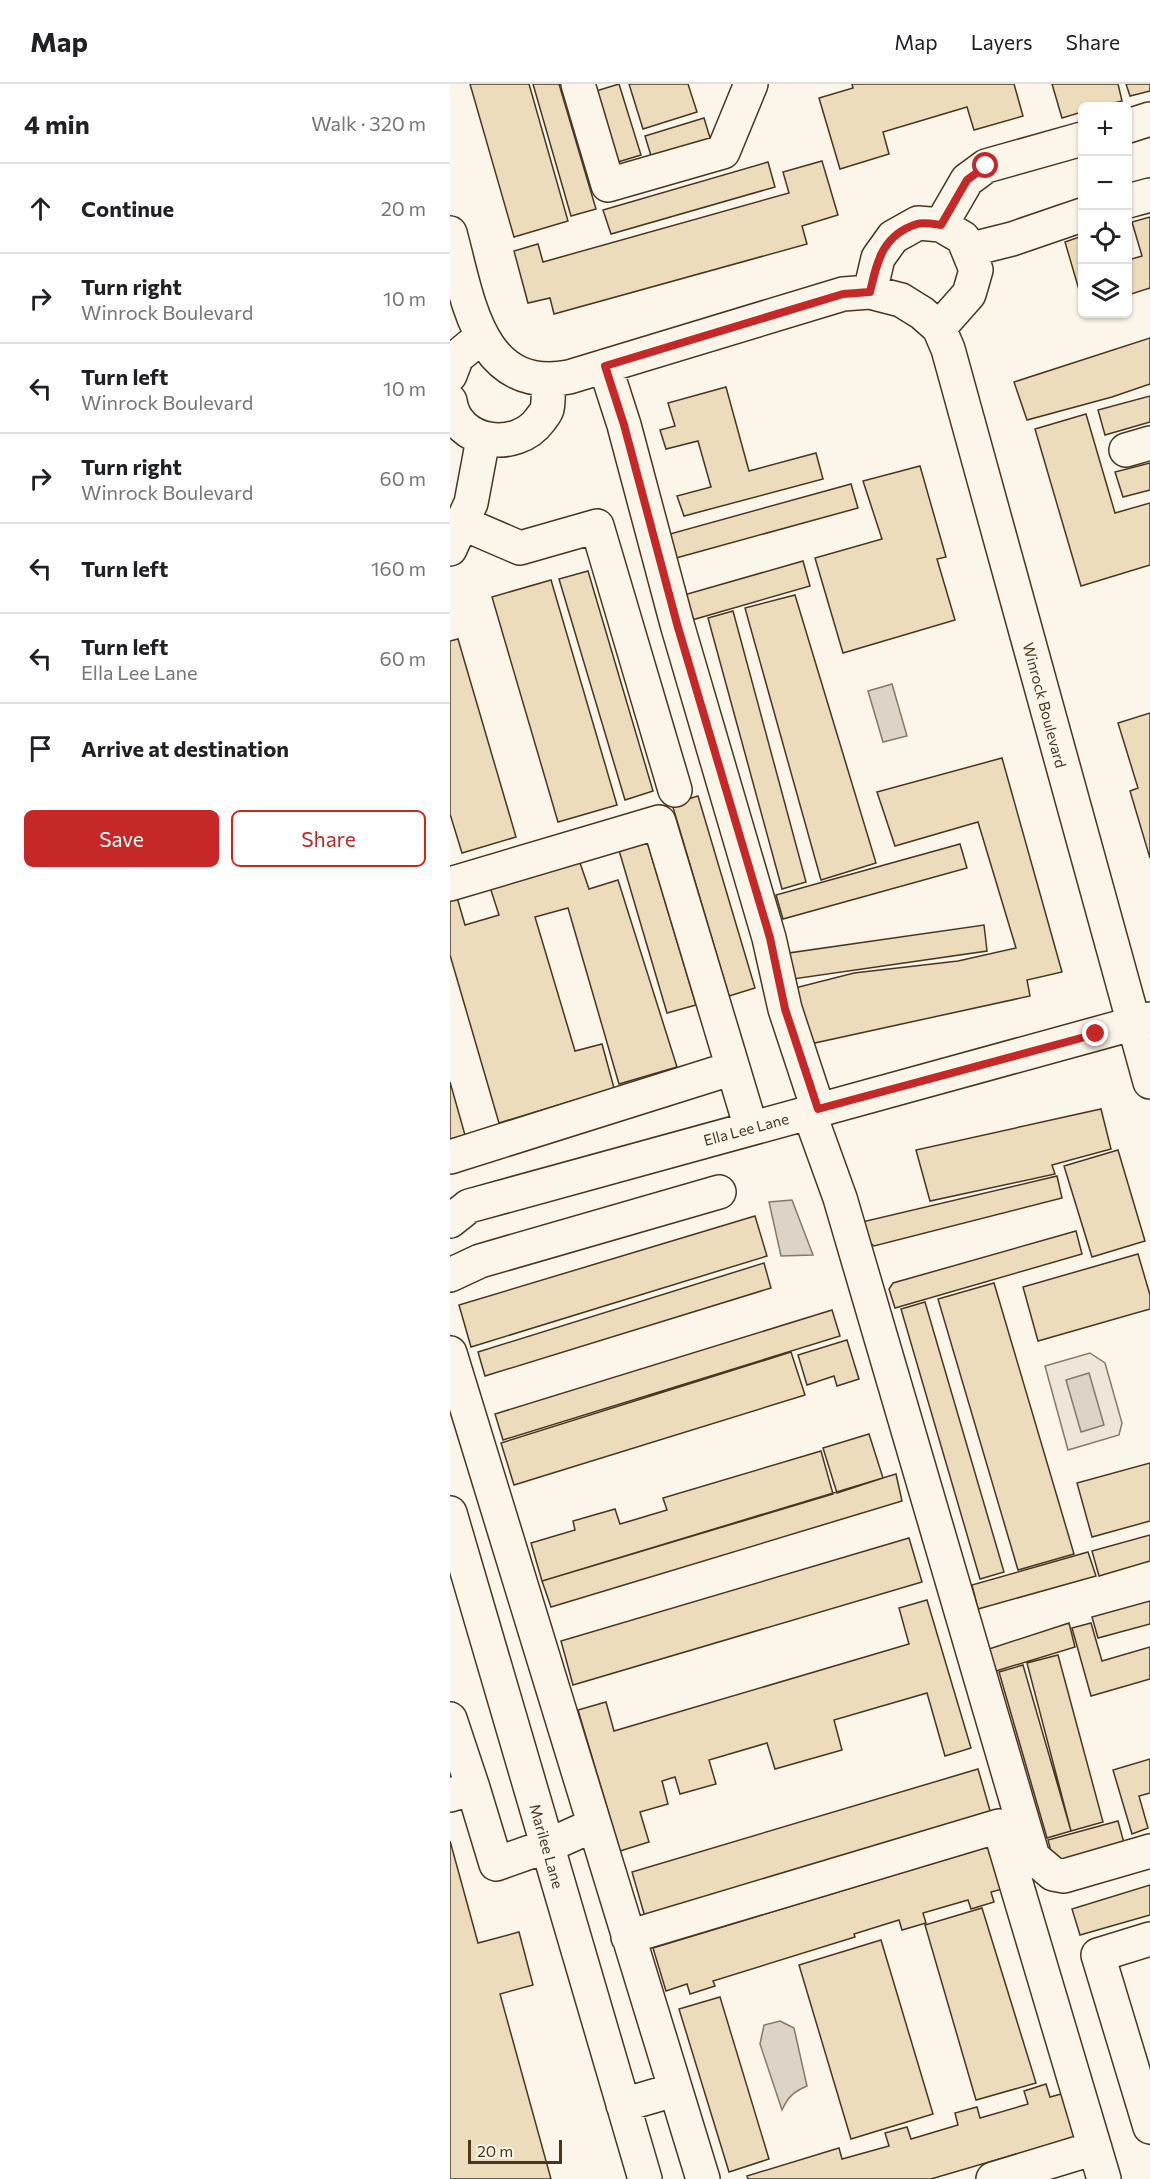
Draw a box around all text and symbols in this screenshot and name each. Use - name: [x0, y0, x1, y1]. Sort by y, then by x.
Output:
- text: Map: [30, 24, 88, 58]
- text: Map: [894, 29, 938, 54]
- text: Layers: [971, 29, 1033, 54]
- text: Share: [1066, 29, 1120, 54]
- map controls: [1078, 102, 1132, 318]
- button: +: [1078, 102, 1132, 156]
- text: 4 min: [24, 108, 90, 139]
- text: Walk · 320 m: [311, 111, 426, 135]
- route start: [972, 152, 998, 178]
- button: −: [1078, 156, 1132, 210]
- icon: ahead: [24, 192, 57, 225]
- text: Continue: [81, 195, 174, 222]
- text: 20 m: [381, 196, 426, 220]
- button: locate: [1078, 210, 1132, 264]
- button: layers: [1078, 264, 1132, 318]
- text: Turn right: [81, 273, 182, 300]
- icon: right: [24, 282, 57, 315]
- text: 10 m: [383, 286, 426, 310]
- text: Winrock Boulevard: [81, 300, 253, 324]
- text: Turn left: [81, 363, 168, 390]
- icon: left: [24, 372, 57, 405]
- text: 10 m: [383, 376, 426, 400]
- text: Winrock Boulevard: [81, 390, 253, 414]
- text: Turn right: [81, 453, 182, 480]
- icon: right: [24, 462, 57, 495]
- text: 60 m: [380, 466, 426, 490]
- text: Winrock Boulevard: [81, 480, 253, 504]
- icon: left: [24, 552, 57, 585]
- text: Turn left: [81, 555, 168, 582]
- text: 160 m: [371, 556, 426, 580]
- text: Turn left: [81, 633, 168, 660]
- street label: Winrock Boulevard: [1020, 640, 1070, 770]
- icon: left: [24, 642, 57, 675]
- text: 60 m: [380, 646, 426, 670]
- text: Ella Lee Lane: [81, 660, 198, 684]
- icon: arrive: [24, 732, 57, 765]
- text: Arrive at destination: [81, 735, 289, 762]
- button: Save: [24, 810, 219, 867]
- button: Share: [231, 810, 426, 867]
- route end: [1082, 1020, 1108, 1046]
- street label: Ella Lee Lane: [701, 1109, 791, 1149]
- street label: Marilee Lane: [526, 1802, 568, 1891]
- scale bar: [468, 2137, 562, 2164]
- text: 20 m: [477, 2141, 513, 2160]

